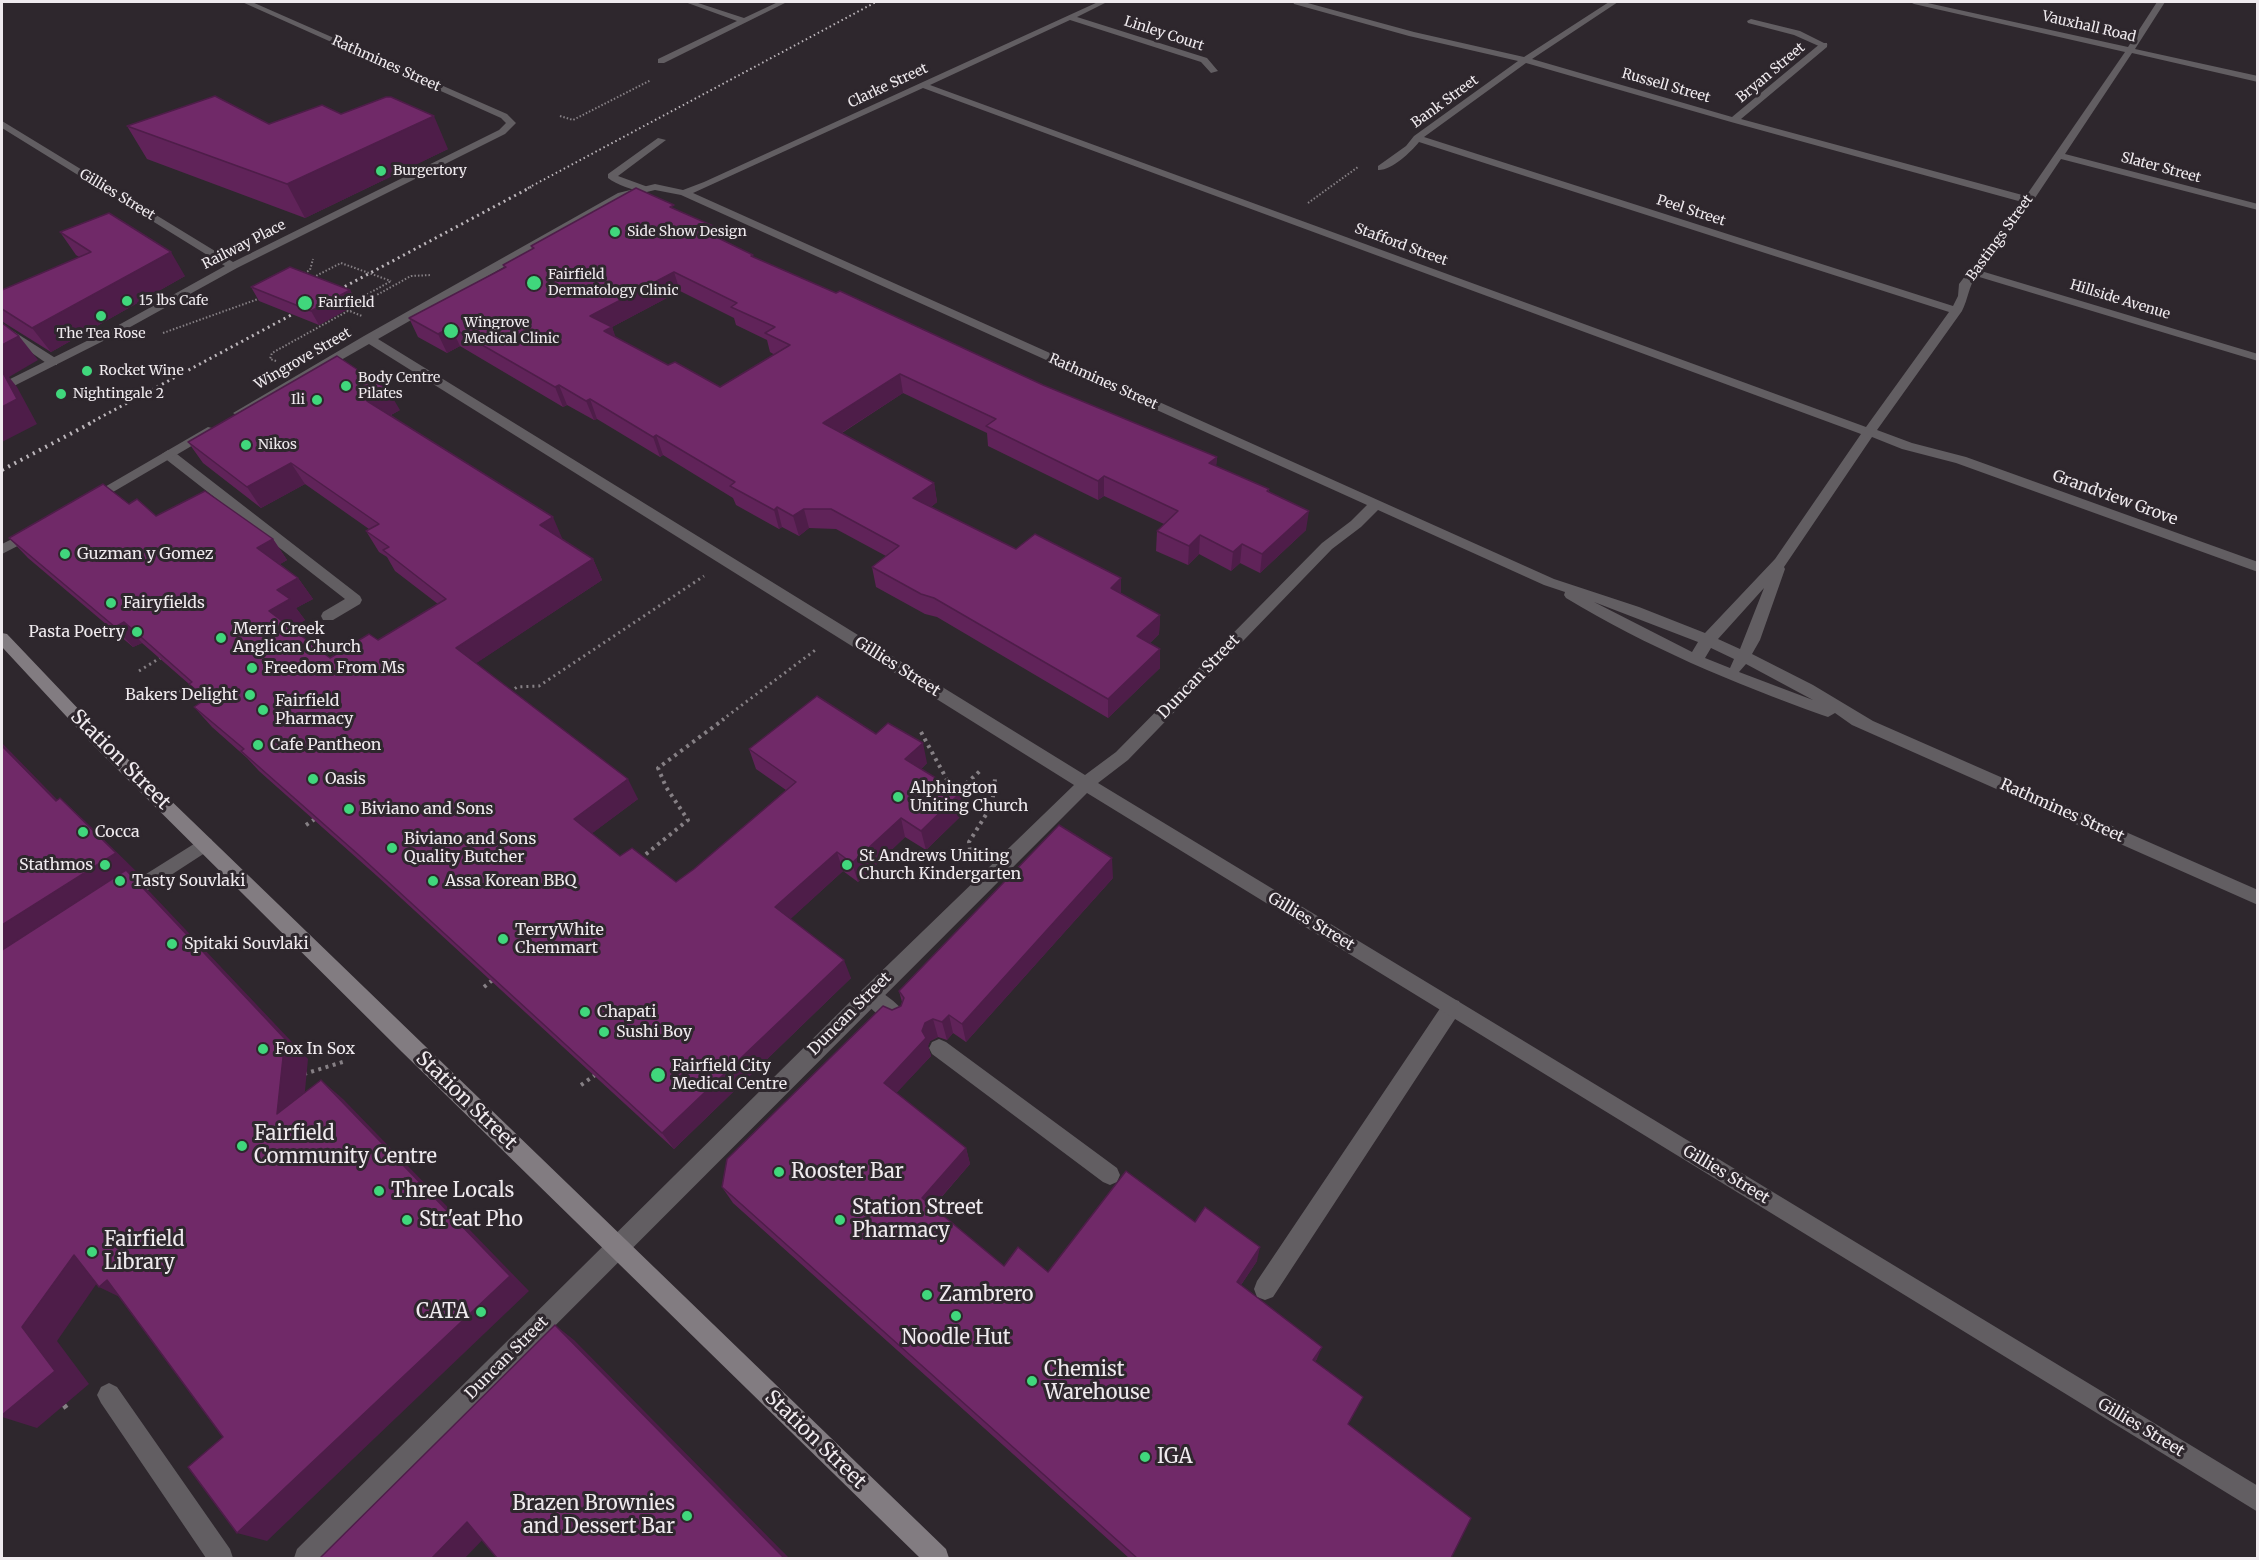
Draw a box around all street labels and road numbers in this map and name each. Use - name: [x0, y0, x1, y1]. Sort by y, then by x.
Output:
- street label: Vauxhall Road: [2040, 8, 2138, 46]
- street label: Linley Court: [1122, 13, 1206, 55]
- street label: Rathmines Street: [329, 33, 443, 95]
- street label: Bryan Street: [1733, 40, 1809, 106]
- street label: Clarke Street: [845, 60, 931, 112]
- street label: Russell Street: [1620, 65, 1712, 107]
- street label: Bank Street: [1408, 72, 1482, 132]
- street label: Slater Street: [2119, 149, 2203, 187]
- street label: Gillies Street: [76, 166, 158, 224]
- street label: Peel Street: [1654, 192, 1728, 230]
- street label: Bastings Street: [1963, 192, 2037, 284]
- street label: Railway Place: [199, 217, 289, 273]
- street label: Stafford Street: [1352, 220, 1450, 270]
- street label: Hillside Avenue: [2068, 277, 2172, 323]
- street label: Wingrove Street: [252, 325, 354, 393]
- street label: Rathmines Street: [1046, 351, 1160, 413]
- street label: Grandview Grove: [2050, 466, 2180, 530]
- street label: Duncan Street: [1154, 631, 1244, 723]
- street label: Gillies Street: [851, 633, 943, 701]
- street label: Station Street: [65, 705, 175, 815]
- street label: Rathmines Street: [1997, 775, 2127, 847]
- street label: Gillies Street: [1264, 889, 1358, 955]
- street label: Duncan Street: [804, 968, 896, 1060]
- street label: Station Street: [410, 1047, 522, 1155]
- street label: Gillies Street: [1679, 1142, 1773, 1208]
- street label: Duncan Street: [461, 1312, 553, 1404]
- street label: Station Street: [759, 1386, 871, 1494]
- street label: Gillies Street: [2094, 1395, 2188, 1461]

